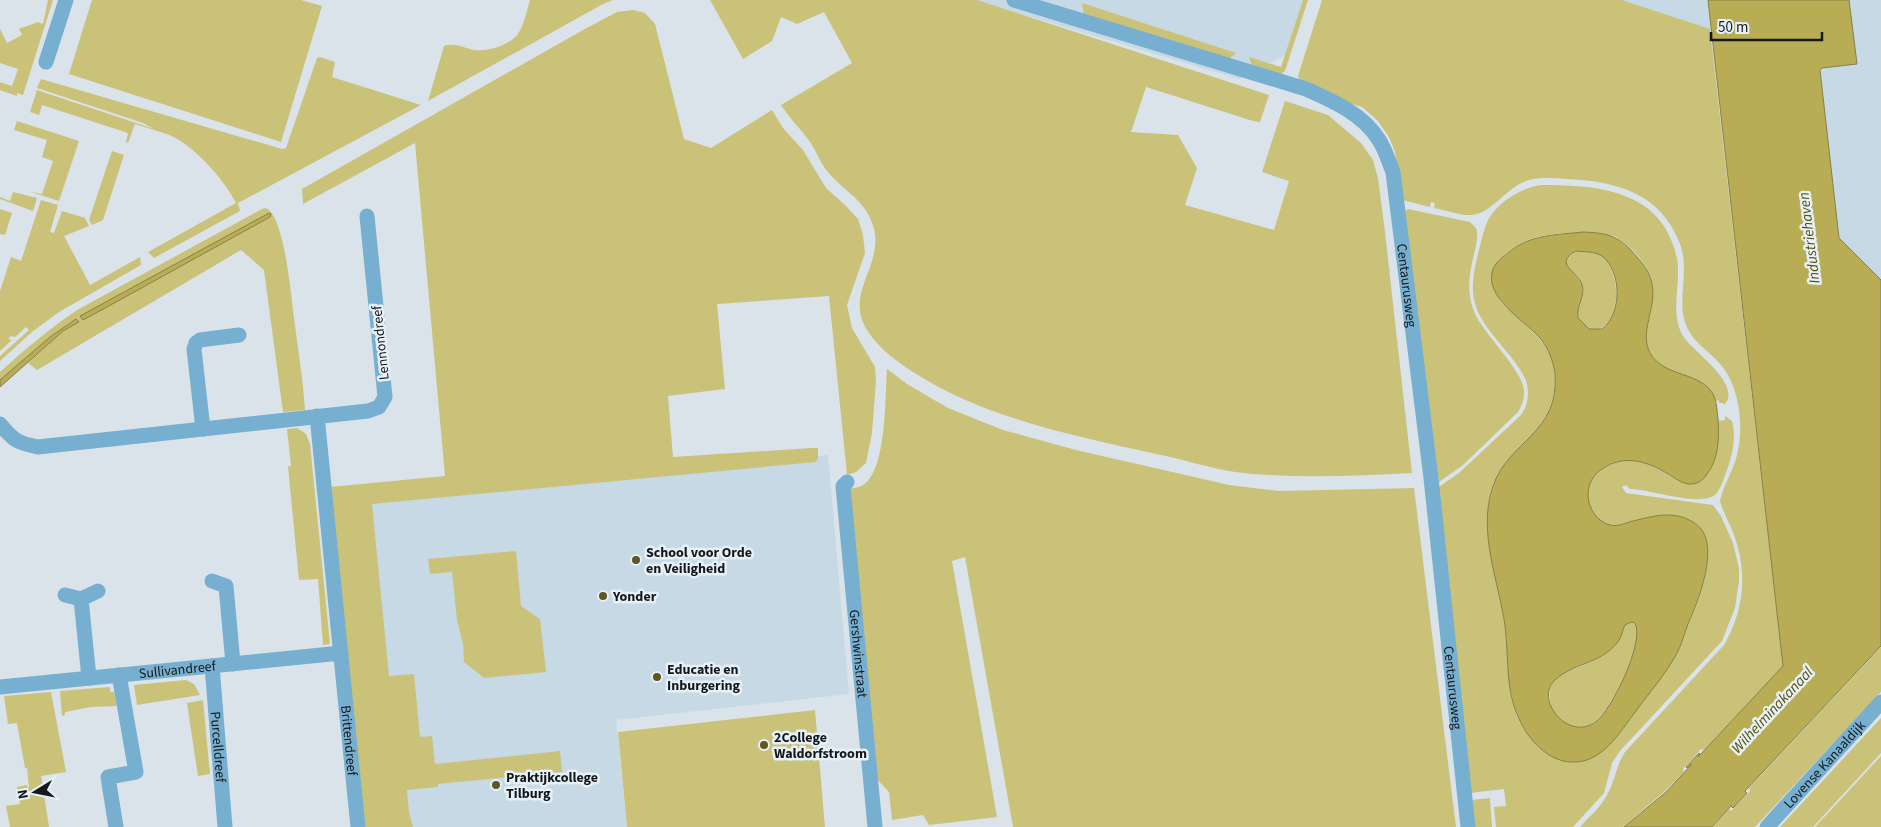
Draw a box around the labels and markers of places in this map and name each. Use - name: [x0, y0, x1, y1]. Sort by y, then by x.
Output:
- place label: School voor Orde en Veiligheid: [646, 543, 752, 579]
- marker: School voor Orde en Veiligheid: [630, 554, 642, 566]
- place label: Yonder: [612, 587, 657, 607]
- marker: Yonder: [597, 590, 609, 602]
- place label: Educatie en Inburgering: [667, 660, 741, 696]
- marker: Educatie en Inburgering: [651, 671, 663, 683]
- place label: 2College Waldorfstroom: [774, 728, 867, 764]
- marker: 2College Waldorfstroom: [758, 739, 770, 751]
- place label: Praktijkcollege Tilburg: [506, 768, 598, 804]
- marker: Praktijkcollege Tilburg: [490, 779, 502, 791]

